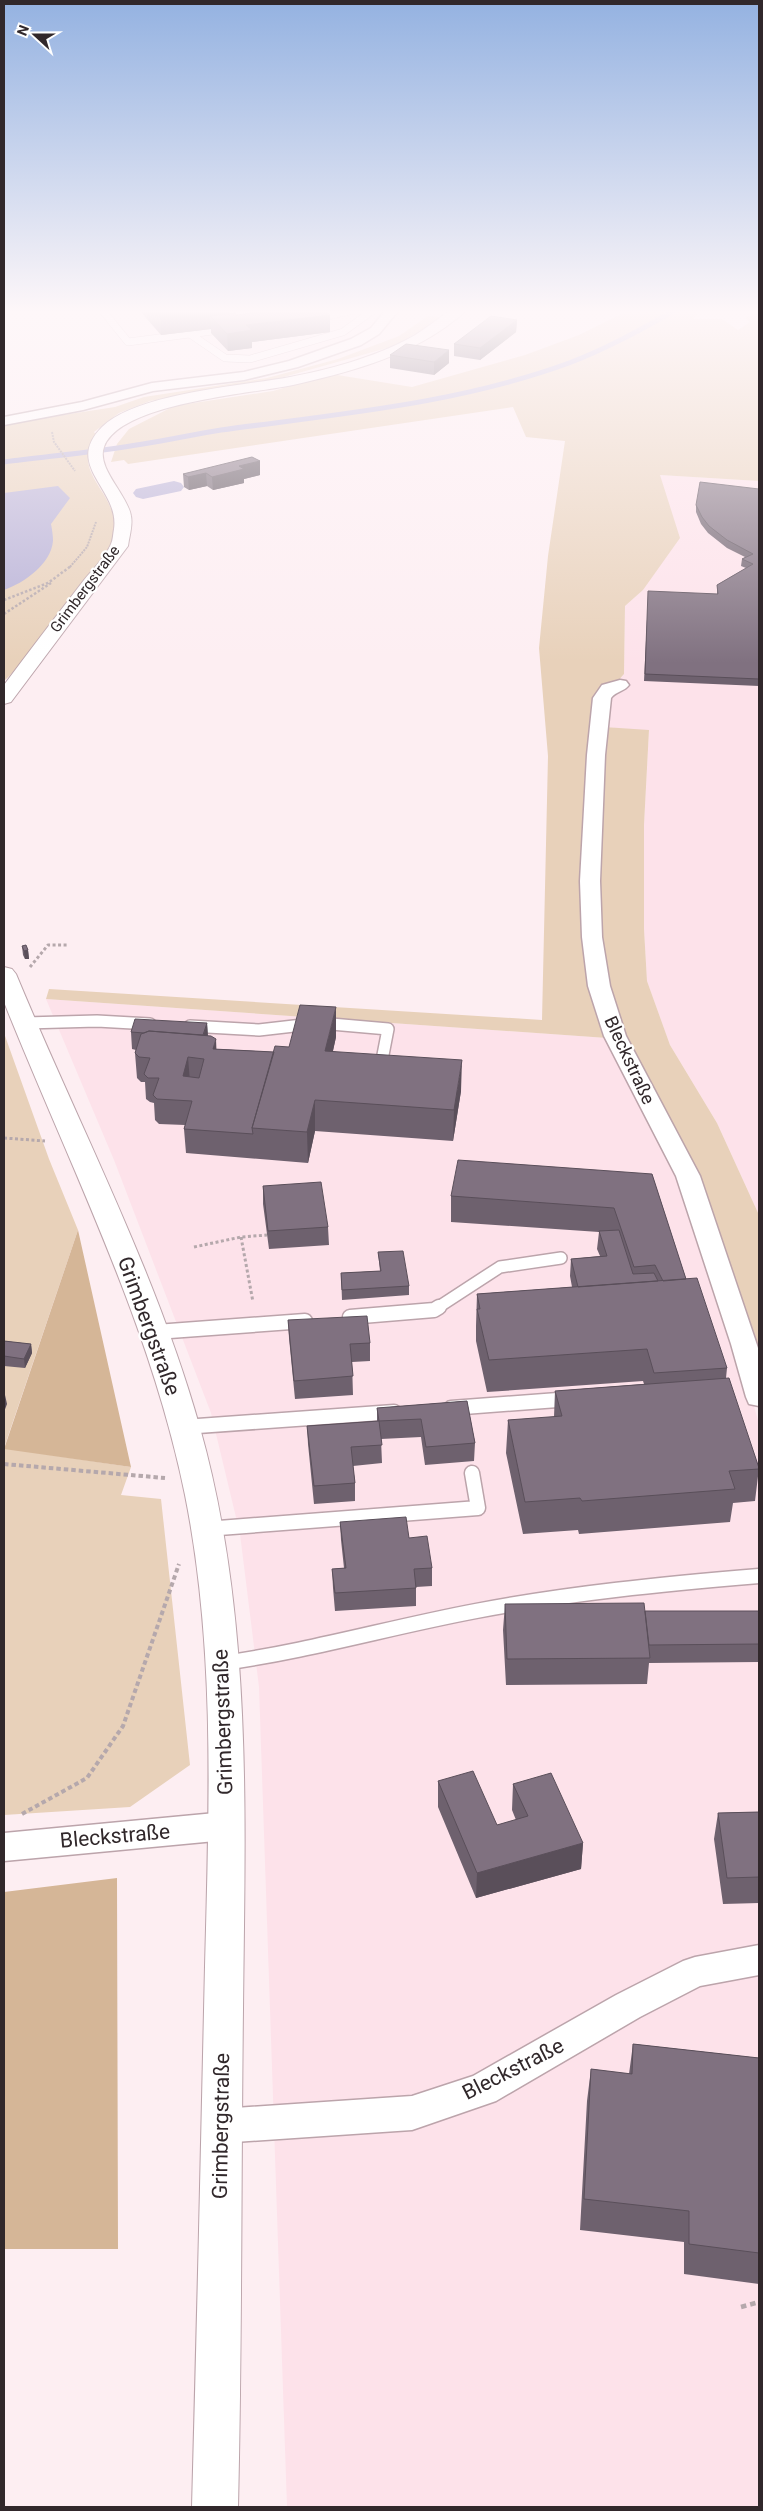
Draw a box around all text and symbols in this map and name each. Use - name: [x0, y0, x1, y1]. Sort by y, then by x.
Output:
- north arrow: [10, 10, 60, 60]
- text: N: [14, 23, 32, 38]
- street label: Grimbergstraße: [46, 542, 124, 636]
- street label: Bleckstraße: [600, 1013, 660, 1107]
- street label: Grimbergstraße: [113, 1253, 185, 1399]
- street label: Grimbergstraße: [208, 1649, 238, 1795]
- street label: Bleckstraße: [59, 1819, 171, 1853]
- street label: Bleckstraße: [458, 2033, 568, 2105]
- street label: Grimbergstraße: [208, 2053, 234, 2199]

